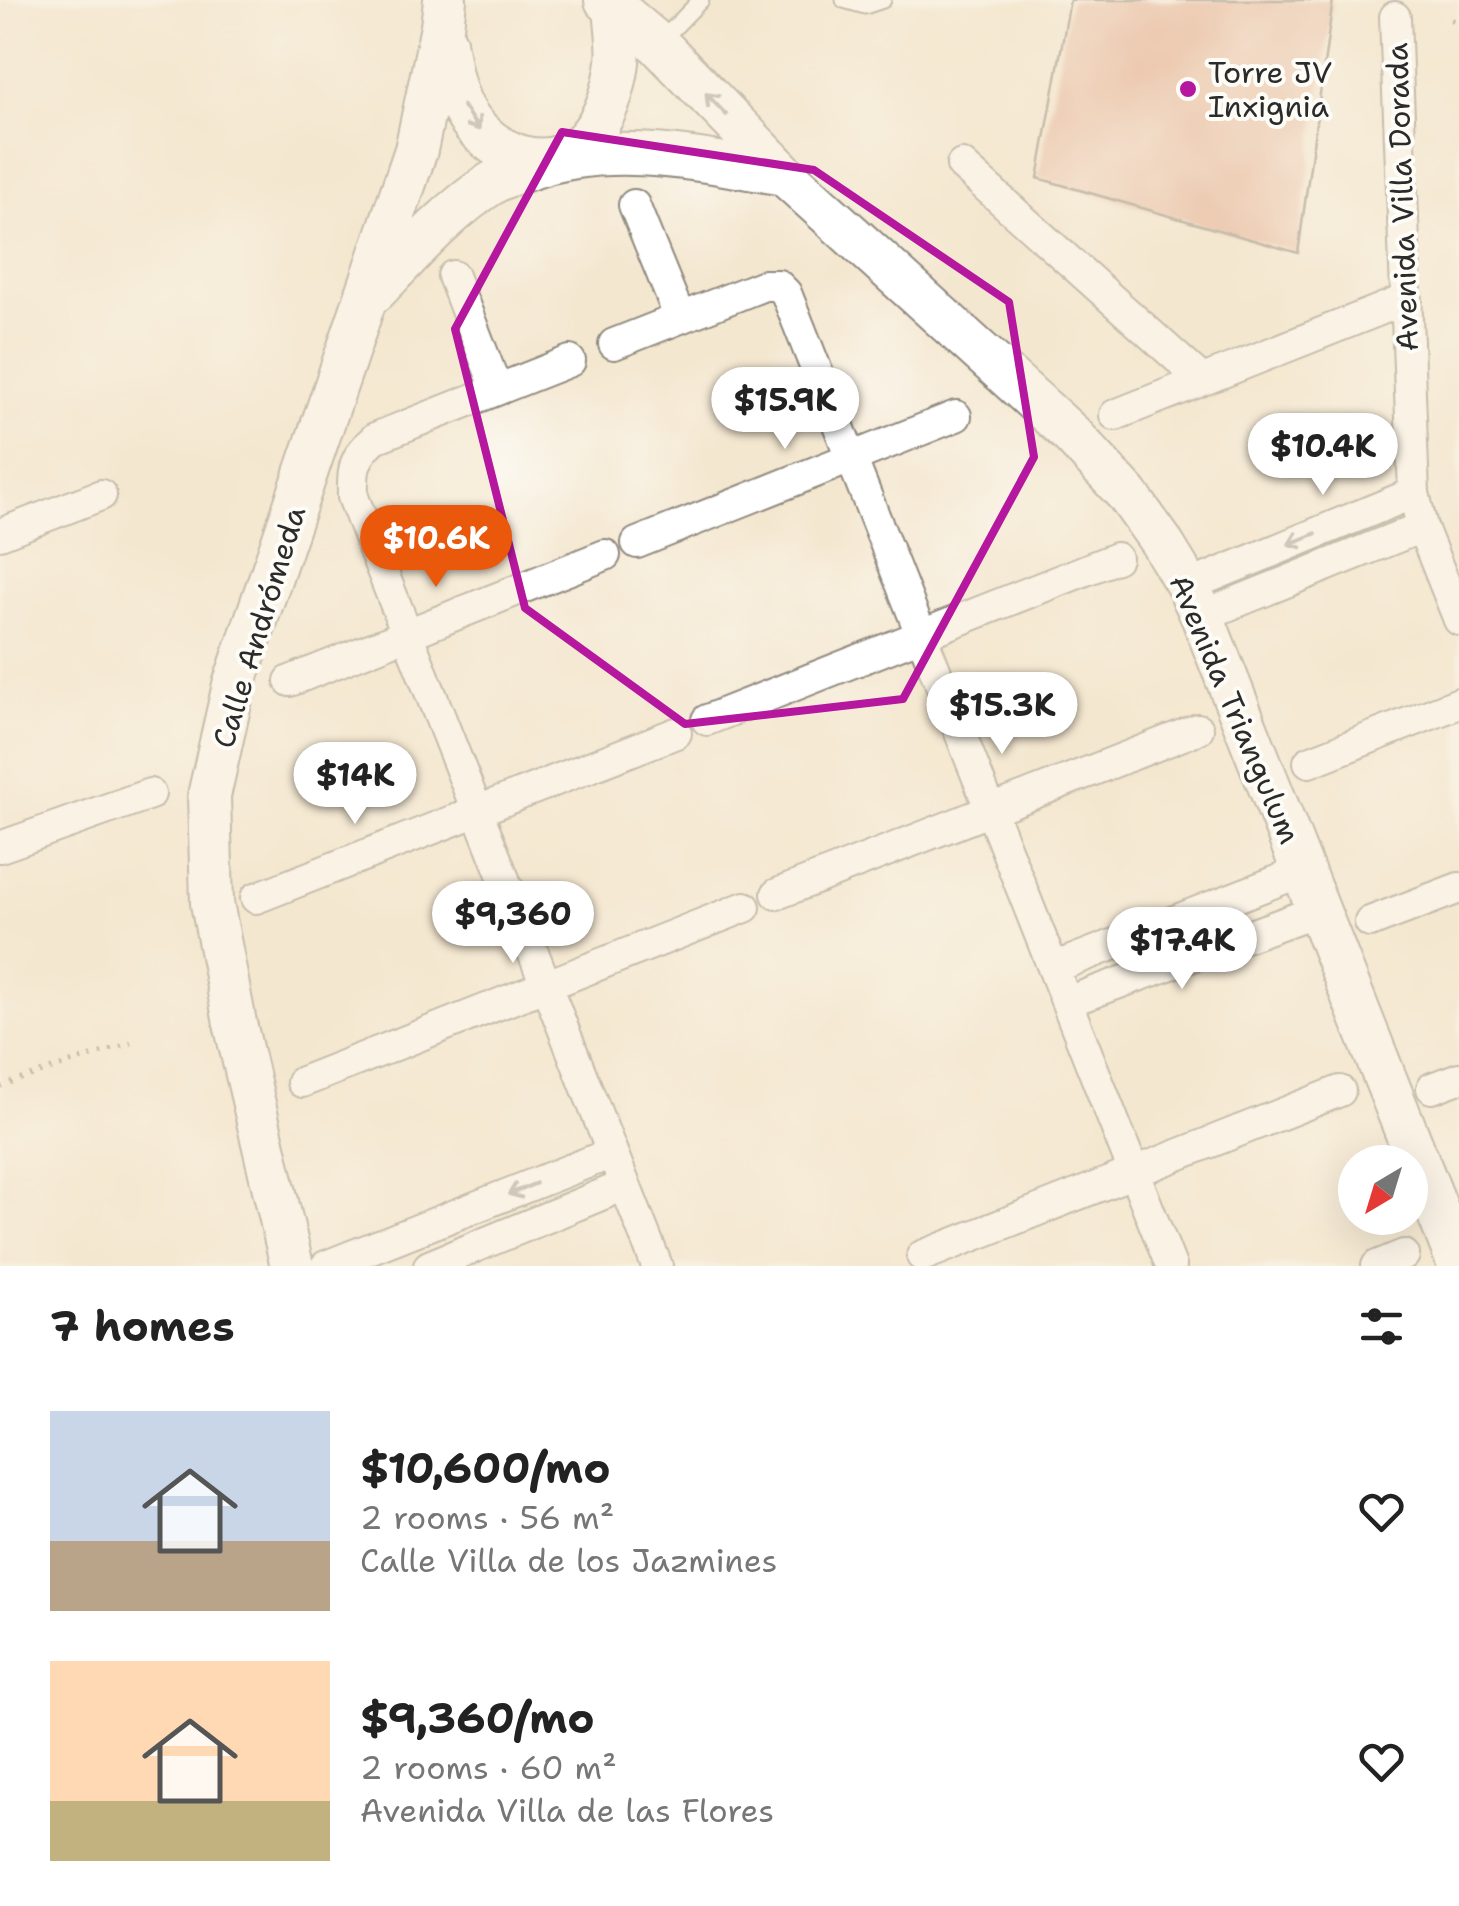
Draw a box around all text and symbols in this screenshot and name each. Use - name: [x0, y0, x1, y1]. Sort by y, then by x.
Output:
- street label: Avenida Villa Dorada: [1376, 42, 1428, 352]
- place label: Torre JV Inxignia: [1208, 52, 1332, 127]
- marker: Torre JV Inxignia: [1177, 78, 1199, 100]
- one-way arrow: [704, 93, 728, 117]
- one-way arrow: [460, 104, 481, 132]
- pin: $15.9K: [704, 367, 866, 452]
- text: $15.9K: [733, 378, 837, 421]
- pin: $10.4K: [1242, 413, 1404, 498]
- text: $10.4K: [1270, 424, 1376, 467]
- street label: Calle Andrómeda: [203, 501, 315, 753]
- pin: $10.6K: [355, 505, 517, 590]
- text: $10.6K: [382, 516, 490, 559]
- one-way arrow: [1287, 532, 1318, 550]
- street label: Avenida Triangulum: [1160, 568, 1310, 850]
- pin: $15.3K: [921, 672, 1083, 757]
- text: $15.3K: [948, 683, 1056, 726]
- pin: $14K: [296, 742, 414, 827]
- text: $14K: [316, 753, 395, 796]
- pin: $9,360: [432, 881, 594, 966]
- text: $9,360: [454, 892, 572, 935]
- pin: $17.4K: [1101, 907, 1263, 992]
- text: $17.4K: [1129, 918, 1235, 961]
- north arrow: [1338, 1145, 1428, 1235]
- map controls: [1338, 1145, 1428, 1235]
- one-way arrow: [507, 1181, 537, 1199]
- text: 7 homes: [50, 1298, 235, 1354]
- icon: filters: [1354, 1299, 1409, 1354]
- text: $10,600/mo: [360, 1440, 611, 1496]
- icon: home: [130, 1451, 250, 1571]
- icon: heart: [1354, 1484, 1409, 1539]
- text: 2 rooms · 56 m²: [360, 1496, 614, 1539]
- text: Calle Villa de los Jazmines: [360, 1539, 777, 1582]
- text: $9,360/mo: [360, 1690, 595, 1746]
- icon: home: [130, 1701, 250, 1821]
- icon: heart: [1354, 1734, 1409, 1789]
- text: 2 rooms · 60 m²: [360, 1746, 617, 1789]
- text: Avenida Villa de las Flores: [360, 1789, 774, 1832]

